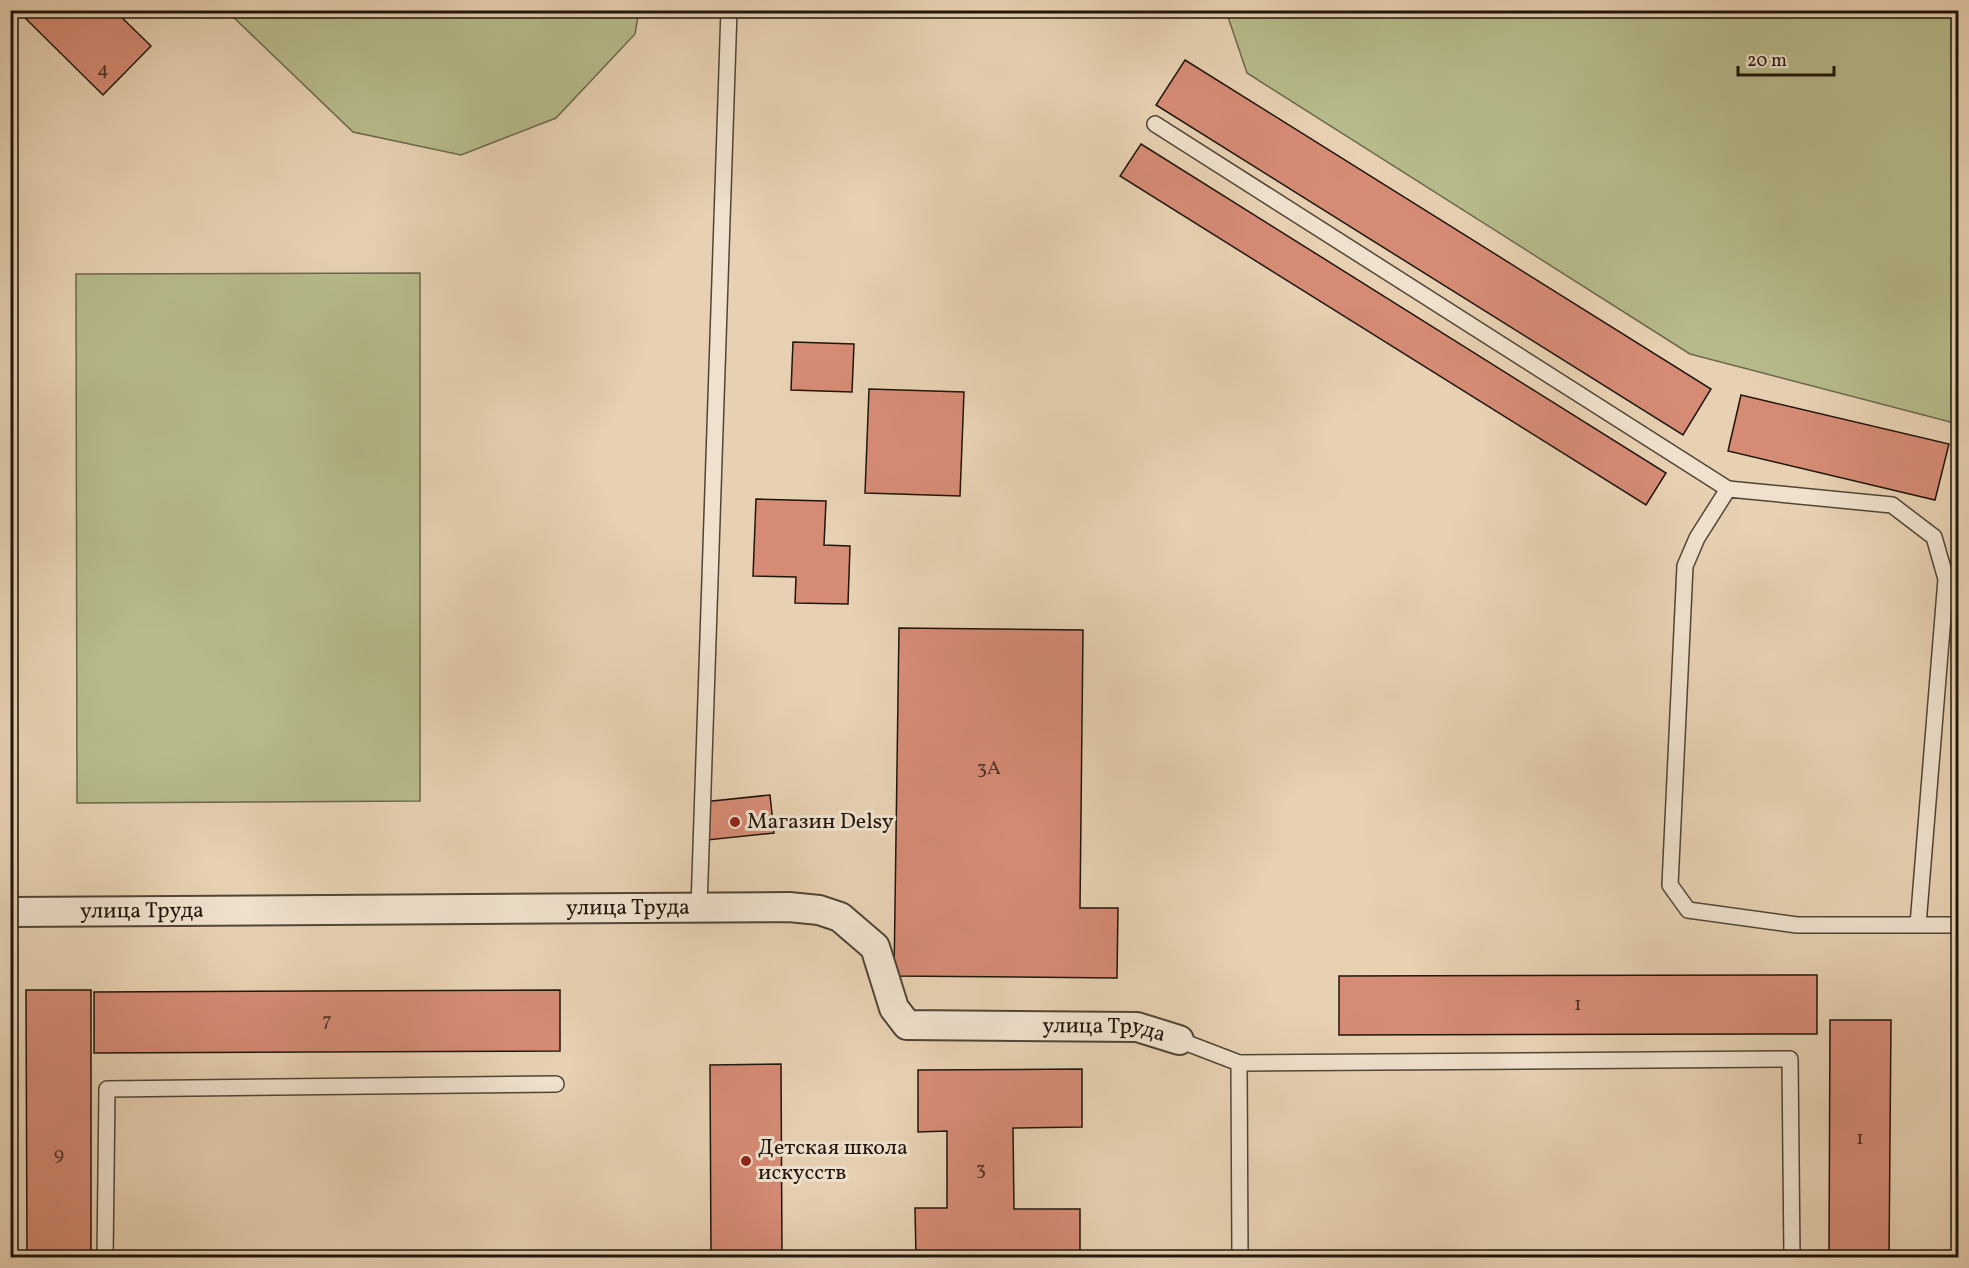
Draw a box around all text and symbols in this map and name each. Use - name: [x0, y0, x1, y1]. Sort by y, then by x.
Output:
- scale bar: [1738, 39, 1834, 77]
- text: 20 m: [1747, 49, 1787, 74]
- house number: 4: [97, 56, 109, 84]
- house number: 3А: [977, 755, 1001, 783]
- place label: Магазин Delsy: [747, 807, 894, 838]
- marker: Магазин Delsy: [728, 815, 742, 829]
- street label: улица Труда: [566, 892, 690, 924]
- street label: улица Труда: [80, 895, 204, 927]
- house number: 1: [1574, 991, 1582, 1019]
- house number: 7: [322, 1007, 332, 1035]
- street label: улица Труда: [1042, 1011, 1170, 1050]
- house number: 1: [1856, 1125, 1864, 1153]
- place label: Детская школа искусств: [758, 1133, 908, 1189]
- house number: 9: [54, 1141, 64, 1169]
- marker: Детская школа искусств: [739, 1154, 753, 1168]
- house number: 3: [976, 1156, 986, 1184]

